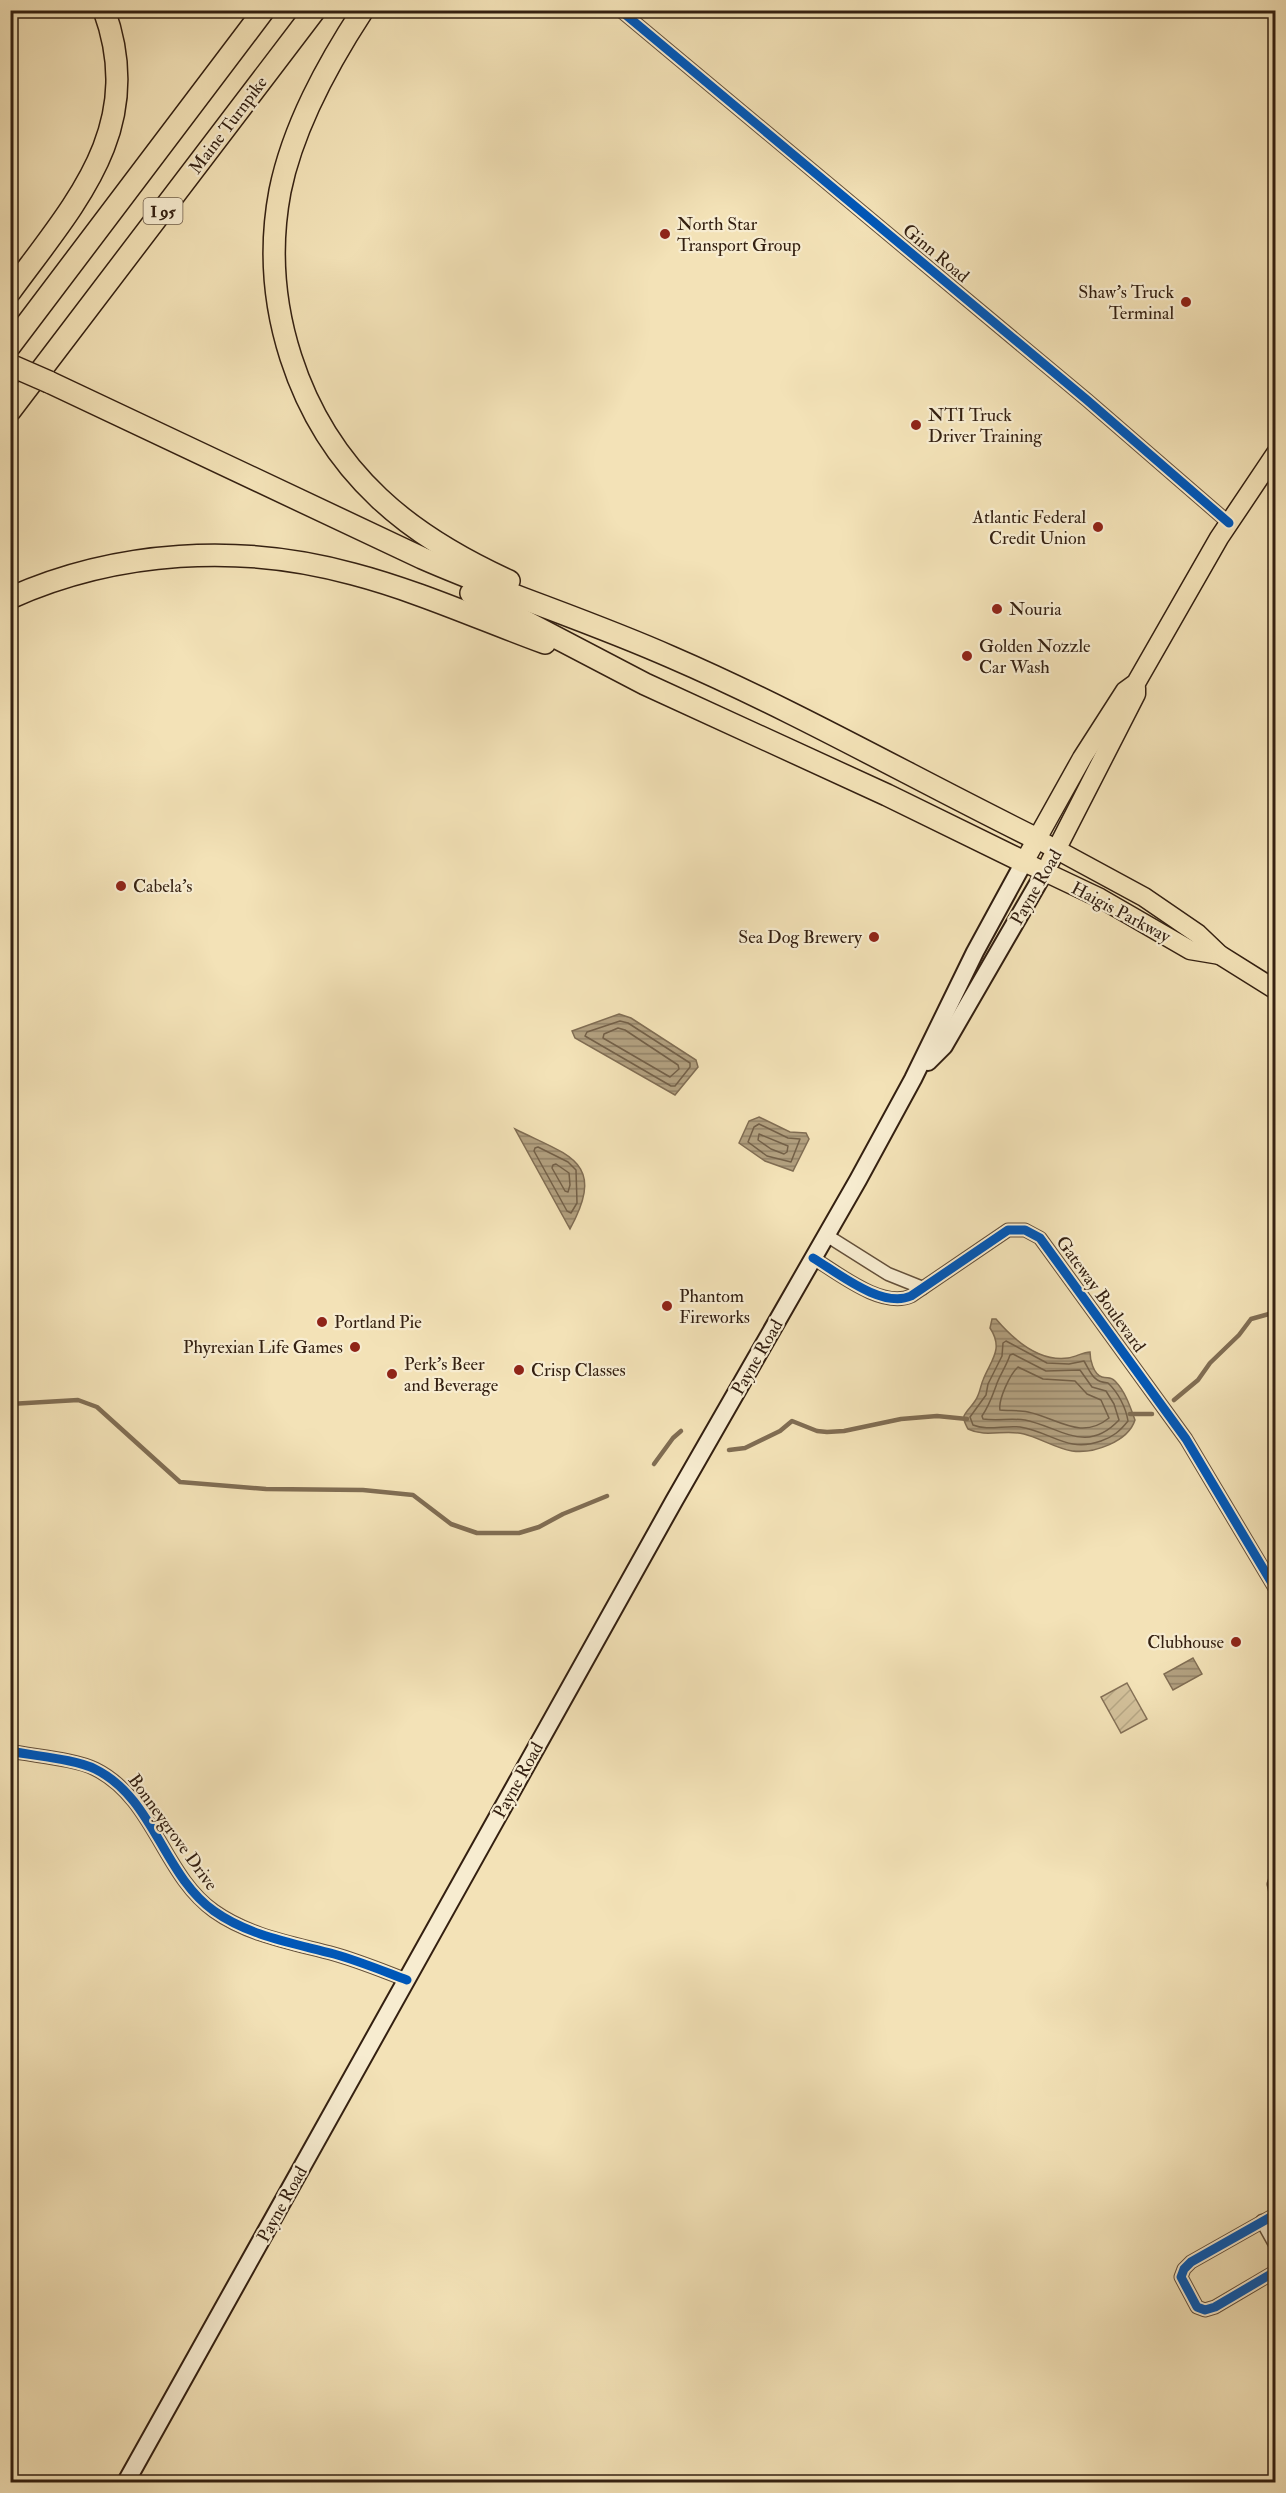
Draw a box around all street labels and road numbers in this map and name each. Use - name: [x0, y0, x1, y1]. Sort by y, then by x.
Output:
- street label: Maine Turnpike: [184, 71, 273, 179]
- road number: I 95: [144, 198, 182, 224]
- street label: Ginn Road: [898, 219, 974, 288]
- street label: Payne Road: [1006, 845, 1067, 929]
- street label: Haigis Parkway: [1067, 877, 1175, 949]
- street label: Gateway Boulevard: [1051, 1232, 1151, 1357]
- street label: Payne Road: [727, 1315, 788, 1399]
- street label: Payne Road: [488, 1738, 549, 1822]
- street label: Bonneygrove Drive: [123, 1770, 223, 1895]
- street label: Payne Road: [252, 2162, 313, 2246]

